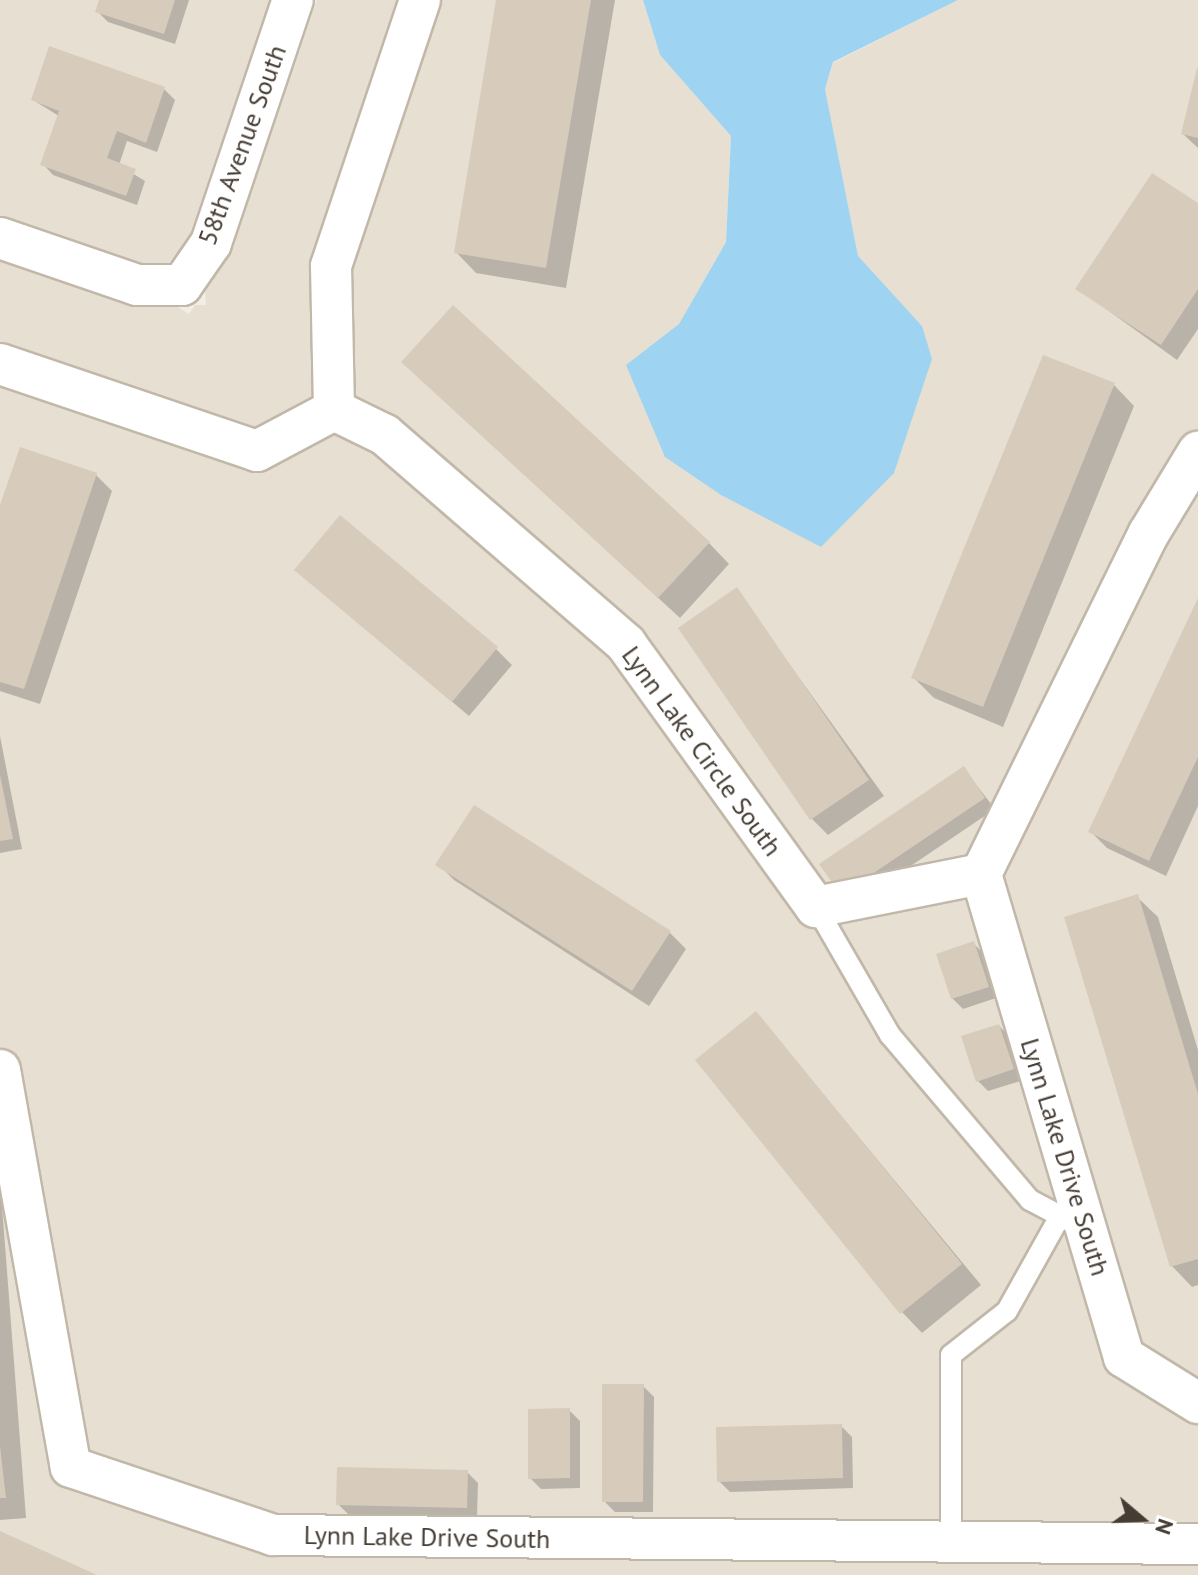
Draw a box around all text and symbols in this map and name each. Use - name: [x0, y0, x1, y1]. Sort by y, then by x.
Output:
- street label: 58th Avenue South: [191, 40, 293, 250]
- street label: Lynn Lake Circle South: [615, 640, 789, 862]
- street label: Lynn Lake Drive South: [1014, 1035, 1116, 1279]
- north arrow: [1102, 1479, 1182, 1559]
- text: N: [1149, 1515, 1180, 1538]
- street label: Lynn Lake Drive South: [303, 1519, 551, 1555]

